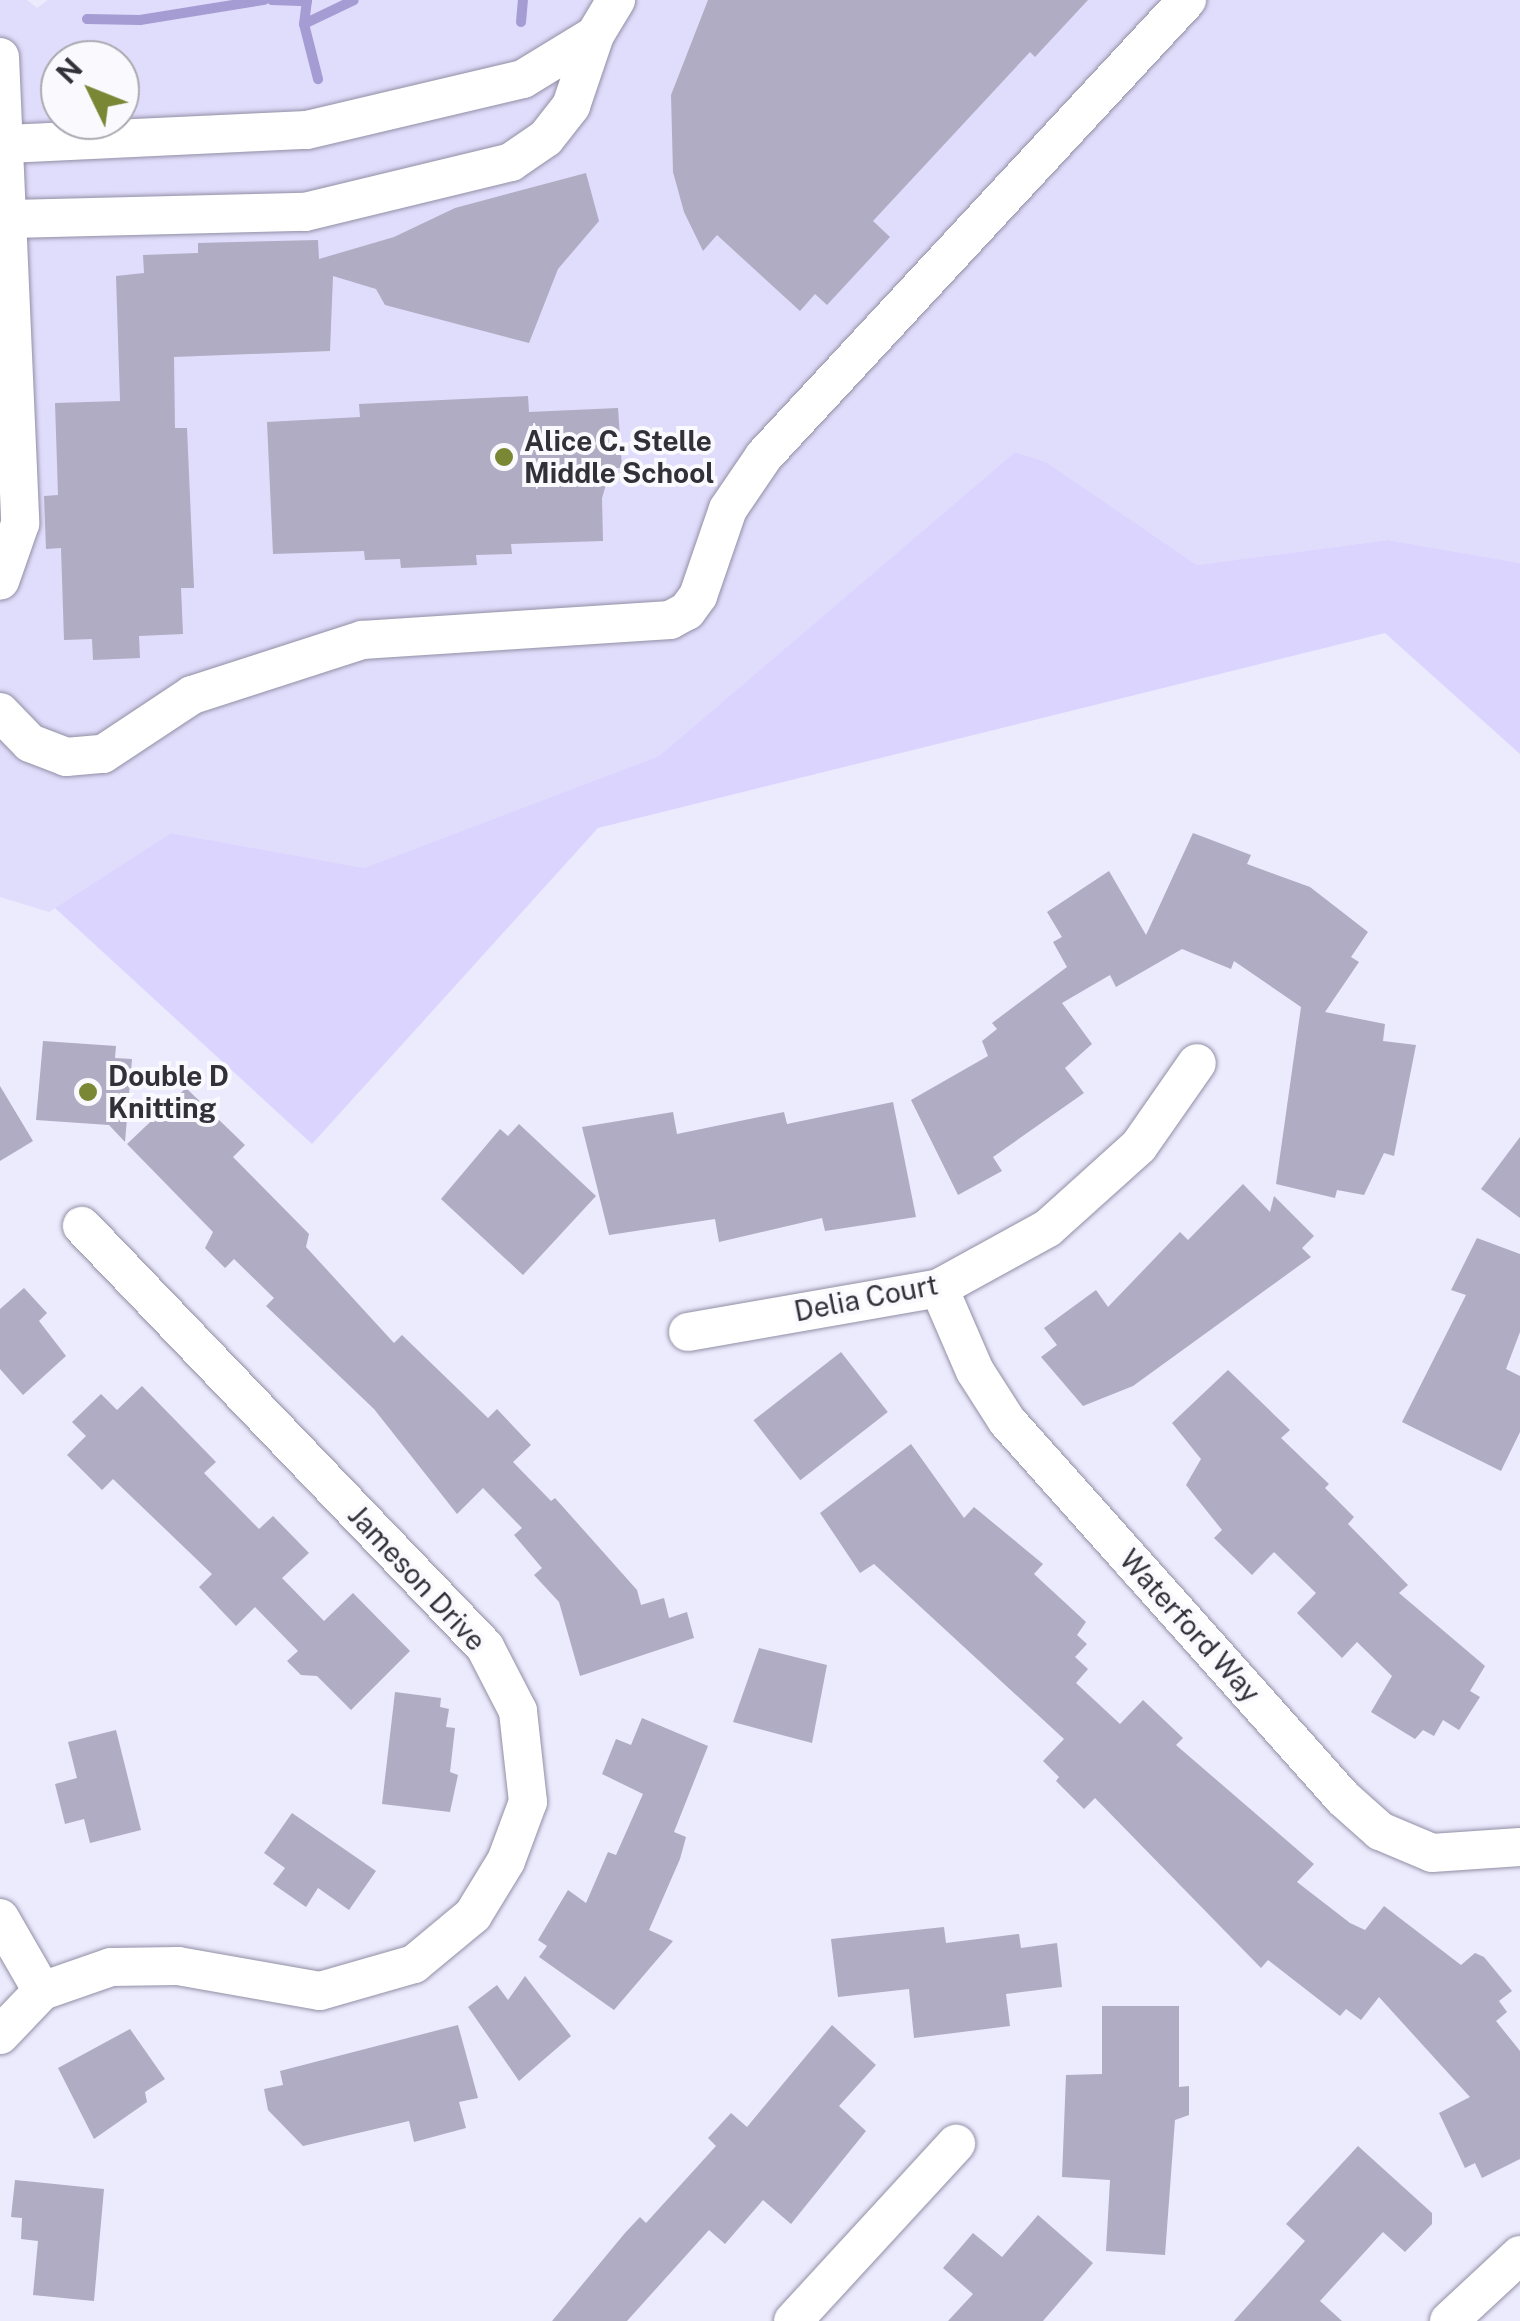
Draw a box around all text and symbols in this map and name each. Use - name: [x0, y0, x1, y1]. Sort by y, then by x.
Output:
- north arrow: [40, 40, 140, 140]
- text: N: [50, 51, 89, 90]
- place label: Alice C. Stelle Middle School: [524, 424, 715, 490]
- marker: Alice C. Stelle Middle School: [493, 446, 515, 468]
- place label: Double D Knitting: [108, 1059, 229, 1125]
- marker: Double D Knitting: [77, 1081, 99, 1103]
- street label: Delia Court: [791, 1268, 941, 1328]
- street label: Jameson Drive: [341, 1498, 493, 1658]
- street label: Waterford Way: [1112, 1543, 1268, 1709]

